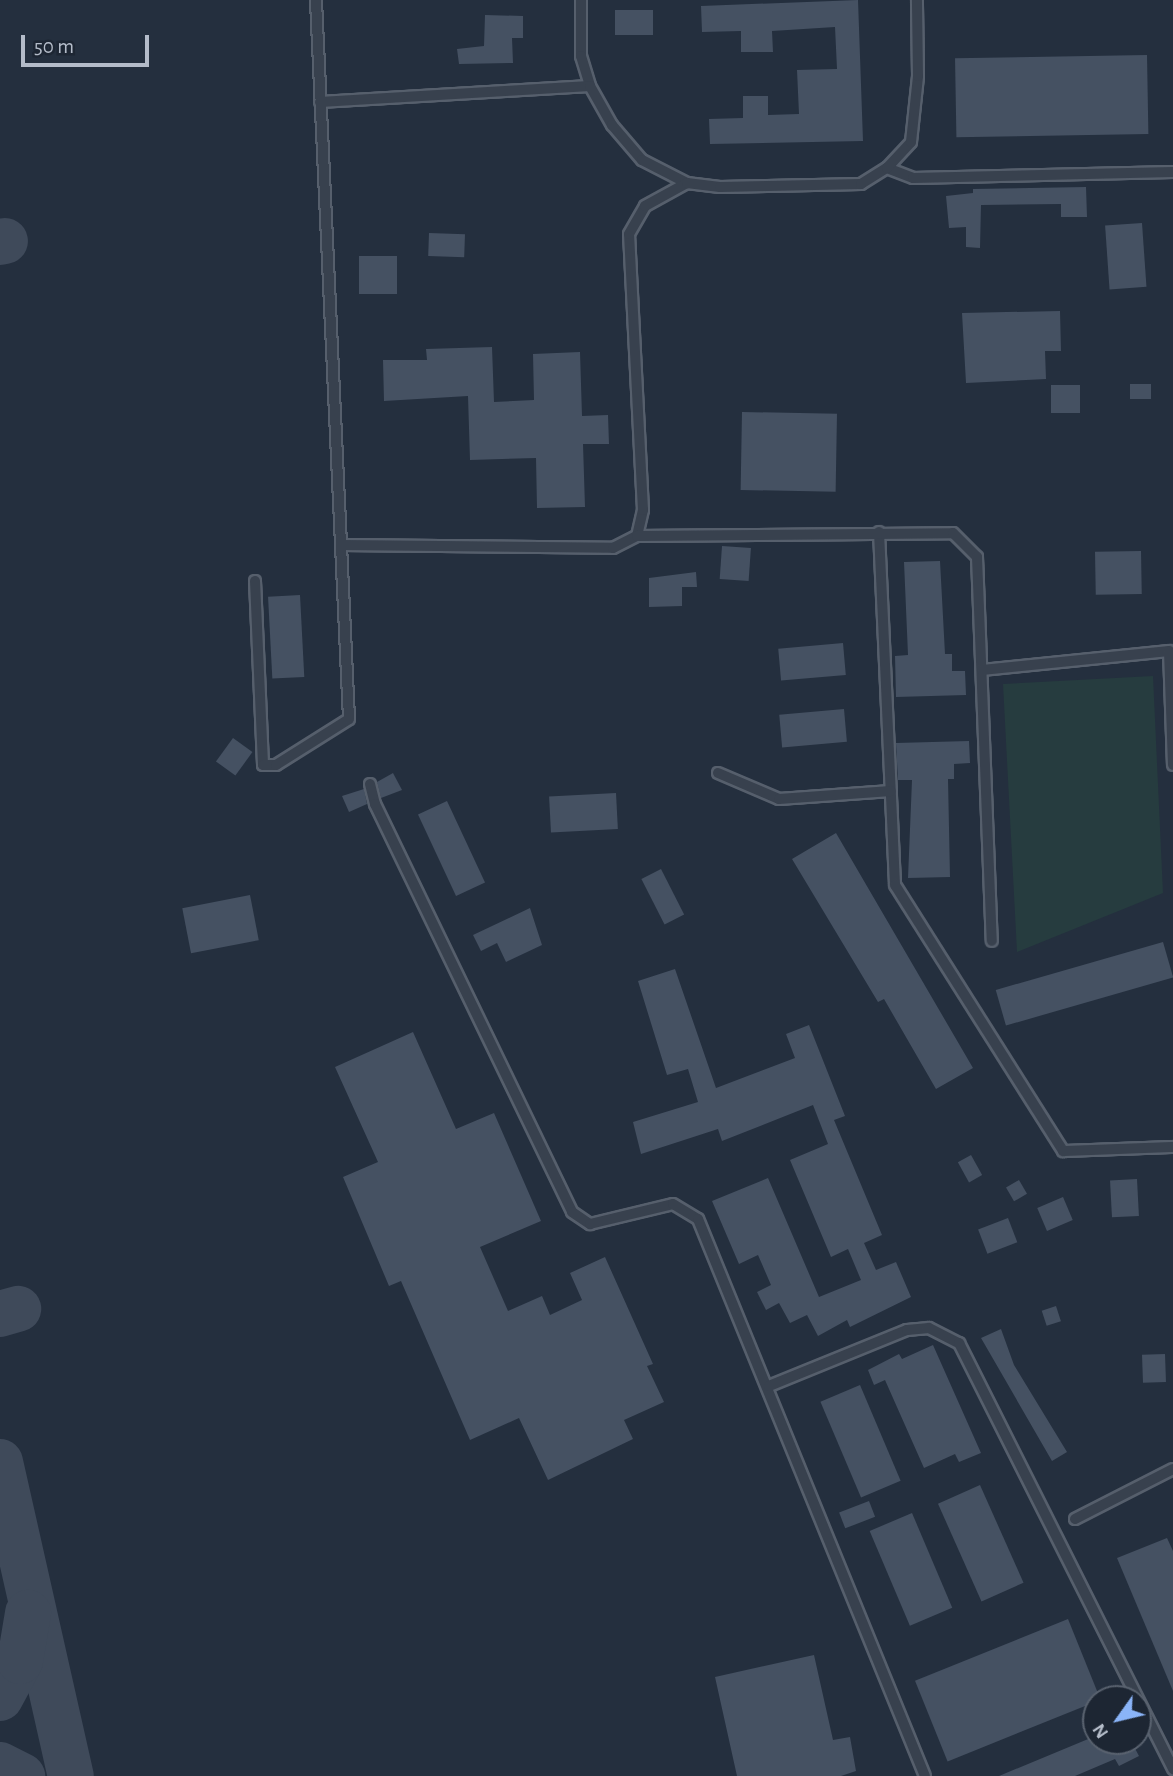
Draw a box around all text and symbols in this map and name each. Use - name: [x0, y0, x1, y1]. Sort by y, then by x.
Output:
- scale bar: [24, 21, 152, 65]
- text: 50 m: [34, 36, 74, 57]
- north arrow: [1082, 1685, 1152, 1755]
- text: N: [1089, 1720, 1112, 1742]

